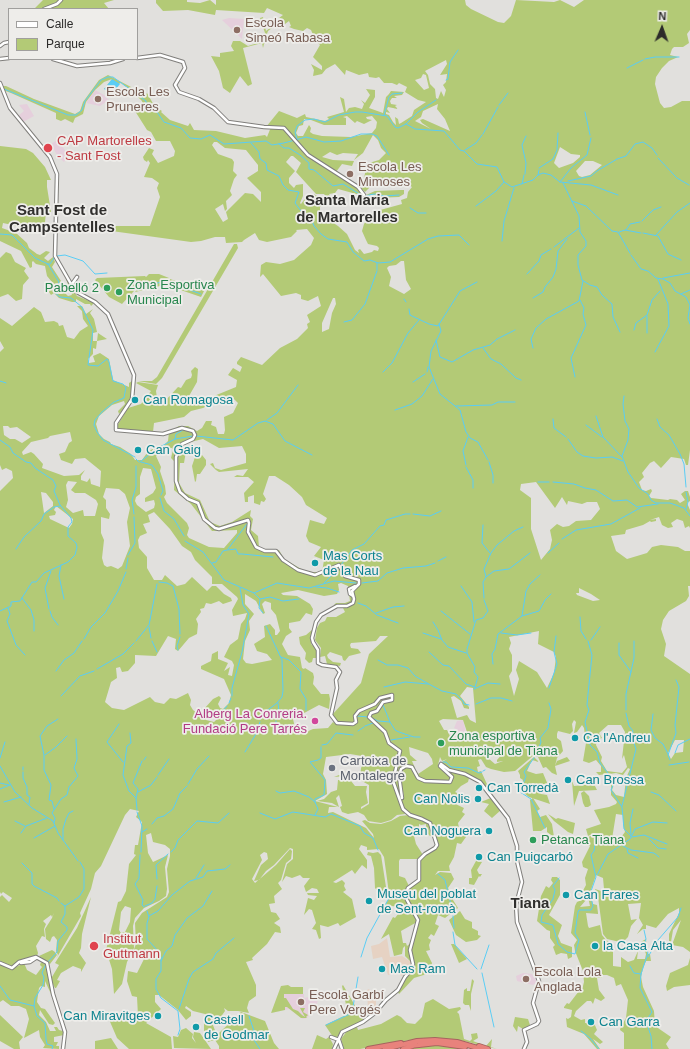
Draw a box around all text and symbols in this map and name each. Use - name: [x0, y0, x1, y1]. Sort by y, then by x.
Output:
- legend: [8, 8, 138, 60]
- north arrow: [642, 8, 682, 48]
- text: N: [658, 10, 667, 22]
- place label: Escola Simeó Rabasa: [245, 15, 330, 46]
- text: Calle: [46, 17, 73, 31]
- marker: Escola Simeó Rabasa: [232, 25, 242, 35]
- text: Parque: [46, 37, 85, 51]
- place label: Escola Les Pruneres: [106, 84, 170, 115]
- marker: Escola Les Pruneres: [93, 94, 103, 104]
- place label: CAP Martorelles - Sant Fost: [57, 133, 152, 164]
- marker: CAP Martorelles - Sant Fost: [42, 142, 54, 154]
- place label: Escola Les Mimoses: [358, 159, 422, 190]
- marker: Escola Les Mimoses: [345, 169, 355, 179]
- district label: Santa Maria de Martorelles: [296, 192, 398, 227]
- district label: Sant Fost de Campsentelles: [9, 202, 115, 237]
- place label: Zona Esportiva Municipal: [127, 277, 214, 308]
- place label: Pabelló 2: [45, 280, 99, 296]
- marker: Pabelló 2: [102, 283, 112, 293]
- marker: Zona Esportiva Municipal: [114, 287, 124, 297]
- place label: Can Romagosa: [143, 392, 233, 408]
- marker: Can Romagosa: [130, 395, 140, 405]
- place label: Can Gaig: [146, 442, 201, 458]
- marker: Can Gaig: [133, 445, 143, 455]
- place label: Mas Corts de la Nau: [323, 548, 382, 579]
- marker: Mas Corts de la Nau: [310, 558, 320, 568]
- place label: Alberg La Conreria. Fundació Pere Tarrés: [183, 706, 307, 737]
- marker: Alberg La Conreria. Fundació Pere Tarrés: [310, 716, 320, 726]
- place label: Zona esportiva municipal de Tiana: [449, 728, 558, 759]
- place label: Ca l'Andreu: [583, 730, 651, 746]
- marker: Ca l'Andreu: [570, 733, 580, 743]
- marker: Zona esportiva municipal de Tiana: [436, 738, 446, 748]
- place label: Cartoixa de Montalegre: [340, 753, 406, 784]
- marker: Cartoixa de Montalegre: [327, 763, 337, 773]
- place label: Can Brossa: [576, 772, 644, 788]
- marker: Can Brossa: [563, 775, 573, 785]
- place label: Can Torredà: [487, 780, 559, 796]
- marker: Can Torredà: [474, 783, 484, 793]
- place label: Can Nolis: [414, 791, 470, 807]
- marker: Can Nolis: [473, 794, 483, 804]
- place label: Can Noguera: [404, 823, 481, 839]
- marker: Can Noguera: [484, 826, 494, 836]
- place label: Petanca Tiana: [541, 832, 624, 848]
- marker: Petanca Tiana: [528, 835, 538, 845]
- place label: Can Puigcarbó: [487, 849, 573, 865]
- marker: Can Puigcarbó: [474, 852, 484, 862]
- place label: Museu del poblat de Sent-romà: [377, 886, 476, 917]
- place label: Can Frares: [574, 887, 639, 903]
- marker: Can Frares: [561, 890, 571, 900]
- district label: Tiana: [511, 895, 549, 913]
- marker: Museu del poblat de Sent-romà: [364, 896, 374, 906]
- place label: Institut Guttmann: [103, 931, 160, 962]
- place label: la Casa Alta: [603, 938, 673, 954]
- marker: Institut Guttmann: [88, 940, 100, 952]
- marker: la Casa Alta: [590, 941, 600, 951]
- place label: Mas Ram: [390, 961, 446, 977]
- marker: Mas Ram: [377, 964, 387, 974]
- place label: Escola Lola Anglada: [534, 964, 601, 995]
- marker: Escola Lola Anglada: [521, 974, 531, 984]
- place label: Escola Garbí Pere Vergés: [309, 987, 384, 1018]
- marker: Escola Garbí Pere Vergés: [296, 997, 306, 1007]
- place label: Can Miravitges: [63, 1008, 150, 1024]
- marker: Can Miravitges: [153, 1011, 163, 1021]
- place label: Castell de Godmar: [204, 1012, 269, 1043]
- place label: Can Garra: [599, 1014, 660, 1030]
- marker: Can Garra: [586, 1017, 596, 1027]
- marker: Castell de Godmar: [191, 1022, 201, 1032]

